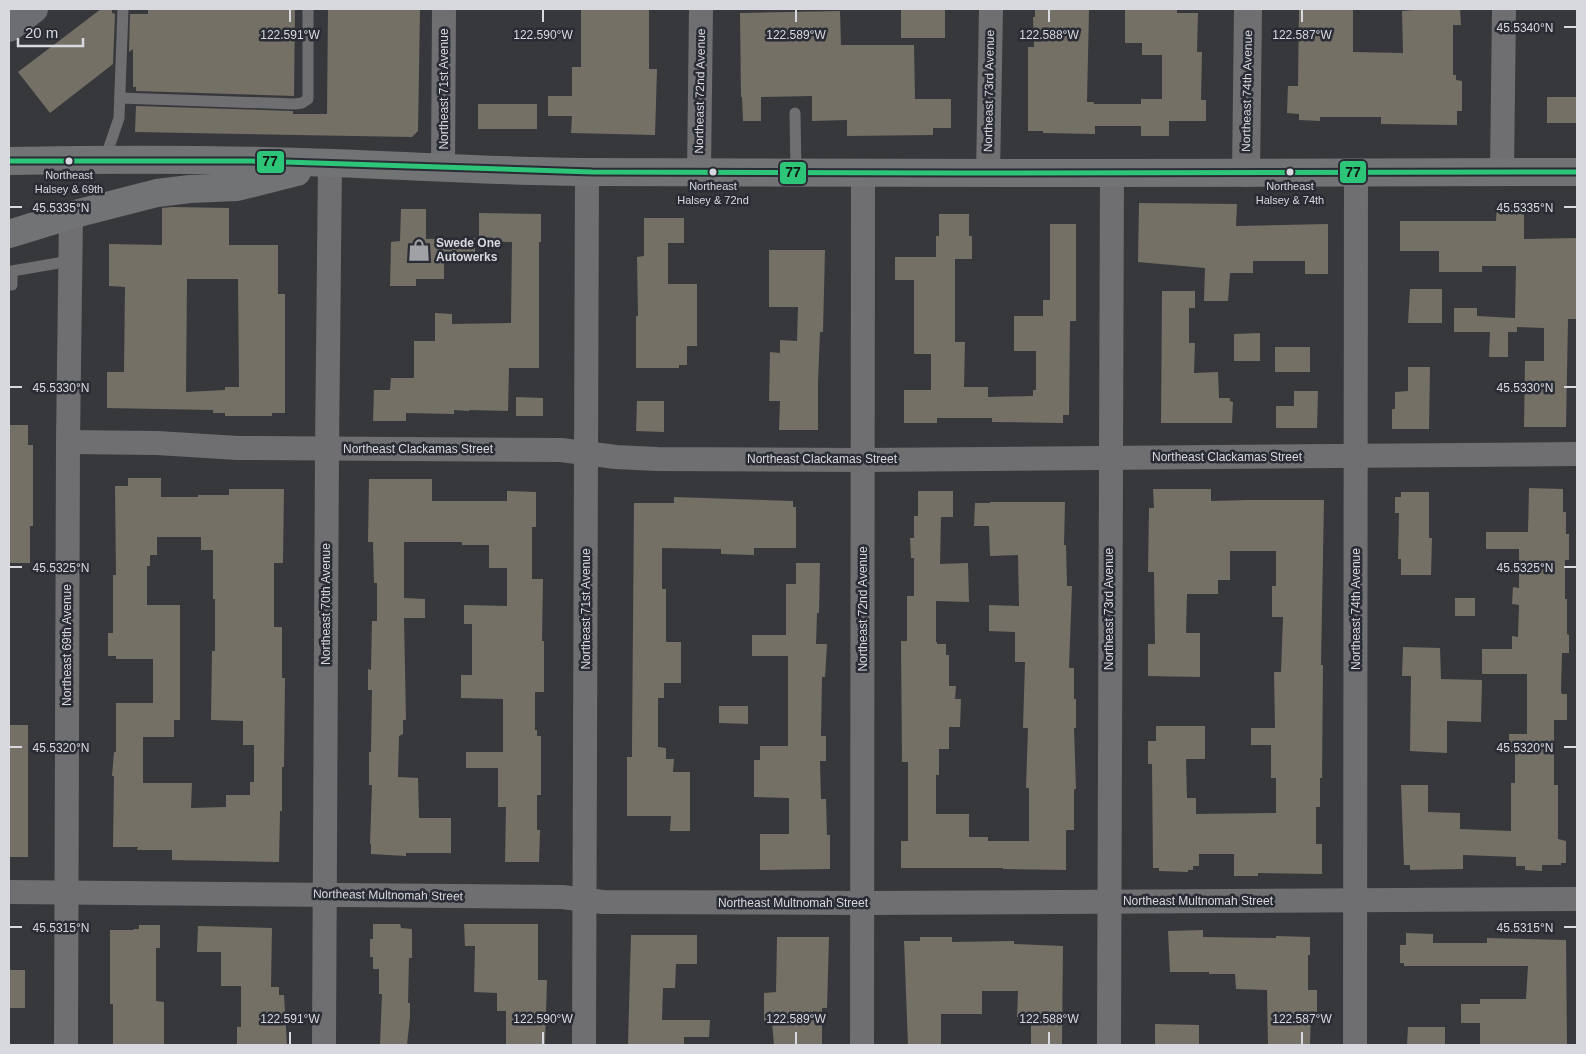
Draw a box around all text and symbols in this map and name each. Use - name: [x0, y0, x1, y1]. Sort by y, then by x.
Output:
- scale bar: [18, 15, 82, 47]
- text: 45.5340°N: [1497, 21, 1553, 35]
- text: 20 m: [25, 24, 58, 41]
- text: 122.591°W: [260, 28, 320, 42]
- street label: Northeast 71st Avenue: [437, 28, 451, 150]
- text: 122.590°W: [513, 28, 573, 42]
- street label: Northeast 72nd Avenue: [692, 28, 708, 154]
- text: 122.589°W: [766, 28, 826, 42]
- text: 122.588°W: [1019, 28, 1079, 42]
- text: 122.587°W: [1272, 28, 1332, 42]
- street label: Northeast 73rd Avenue: [981, 29, 997, 152]
- street label: Northeast 74th Avenue: [1239, 30, 1255, 152]
- line badge: 77: [256, 150, 285, 174]
- text: 77: [262, 153, 278, 169]
- marker: Northeast Halsey & 69th: [64, 156, 74, 166]
- line badge: 77: [1339, 160, 1367, 184]
- line badge: 77: [779, 161, 807, 185]
- text: 77: [785, 164, 801, 180]
- text: 77: [1345, 164, 1361, 180]
- marker: Northeast Halsey & 72nd: [708, 167, 718, 177]
- marker: Northeast Halsey & 74th: [1285, 167, 1295, 177]
- place label: Northeast Halsey & 69th: [35, 169, 103, 195]
- place label: Northeast Halsey & 72nd: [677, 180, 749, 206]
- place label: Northeast Halsey & 74th: [1256, 180, 1324, 206]
- text: 45.5335°N: [33, 201, 89, 215]
- text: 45.5335°N: [1497, 201, 1553, 215]
- place label: Swede One Autowerks: [436, 236, 501, 264]
- shop icon: Swede One Autowerks: [406, 237, 432, 263]
- text: 45.5330°N: [33, 381, 89, 395]
- text: 45.5330°N: [1497, 381, 1553, 395]
- street label: Northeast Clackamas Street: [343, 442, 494, 456]
- street label: Northeast Clackamas Street: [1152, 450, 1303, 464]
- street label: Northeast Clackamas Street: [747, 452, 898, 466]
- street label: Northeast 70th Avenue: [319, 543, 333, 665]
- street label: Northeast 72nd Avenue: [856, 546, 870, 672]
- street label: Northeast 73rd Avenue: [1102, 547, 1116, 670]
- street label: Northeast 71st Avenue: [579, 548, 593, 670]
- street label: Northeast 74th Avenue: [1349, 548, 1363, 670]
- text: 45.5325°N: [33, 561, 89, 575]
- text: 45.5325°N: [1497, 561, 1553, 575]
- street label: Northeast 69th Avenue: [60, 584, 74, 706]
- text: 45.5320°N: [33, 741, 89, 755]
- text: 45.5320°N: [1497, 741, 1553, 755]
- street label: Northeast Multnomah Street: [313, 887, 464, 903]
- street label: Northeast Multnomah Street: [1123, 894, 1274, 908]
- street label: Northeast Multnomah Street: [718, 896, 869, 910]
- text: 45.5315°N: [33, 921, 89, 935]
- text: 45.5315°N: [1497, 921, 1553, 935]
- text: 122.591°W: [260, 1012, 320, 1026]
- text: 122.590°W: [513, 1012, 573, 1026]
- text: 122.589°W: [766, 1012, 826, 1026]
- text: 122.588°W: [1019, 1012, 1079, 1026]
- text: 122.587°W: [1272, 1012, 1332, 1026]

